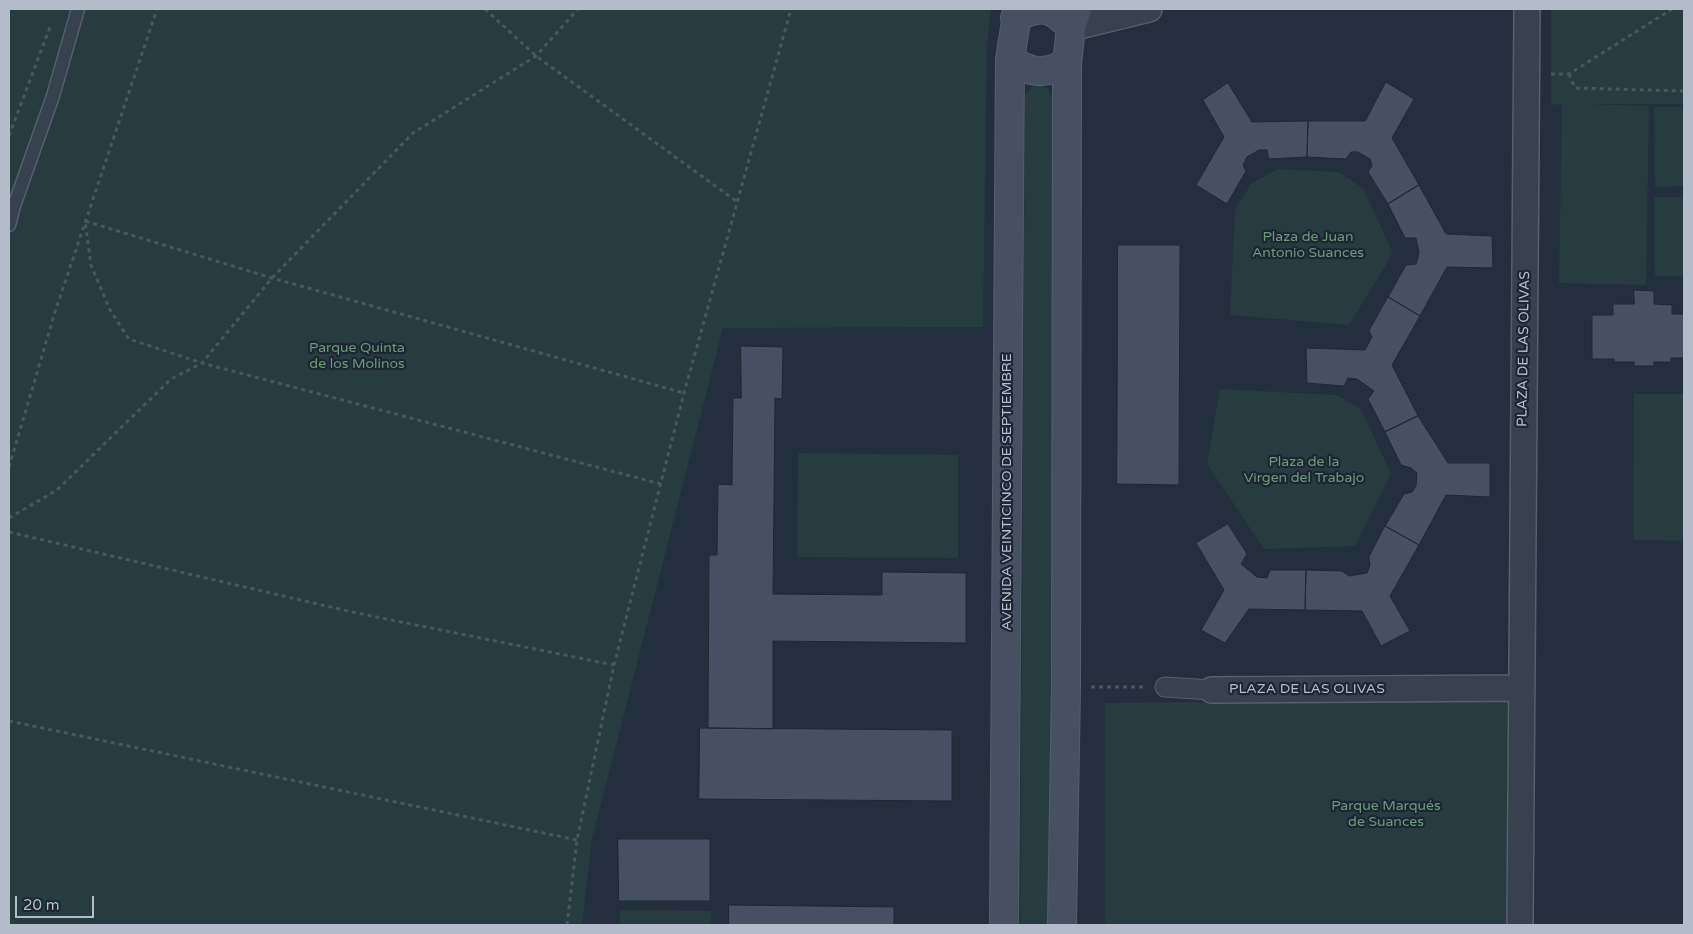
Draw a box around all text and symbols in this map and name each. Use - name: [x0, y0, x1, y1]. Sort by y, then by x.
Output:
- park label: Plaza de Juan Antonio Suances: [1252, 229, 1364, 262]
- street label: PLAZA DE LAS OLIVAS: [1514, 271, 1534, 427]
- park label: Parque Quinta de los Molinos: [309, 340, 405, 372]
- street label: AVENIDA VEINTICINCO DE SEPTIEMBRE: [999, 353, 1015, 631]
- park label: Plaza de la Virgen del Trabajo: [1244, 454, 1364, 487]
- street label: PLAZA DE LAS OLIVAS: [1229, 681, 1385, 697]
- park label: Parque Marqués de Suances: [1331, 798, 1441, 830]
- scale bar: [18, 886, 96, 918]
- text: 20 m: [23, 896, 60, 914]

